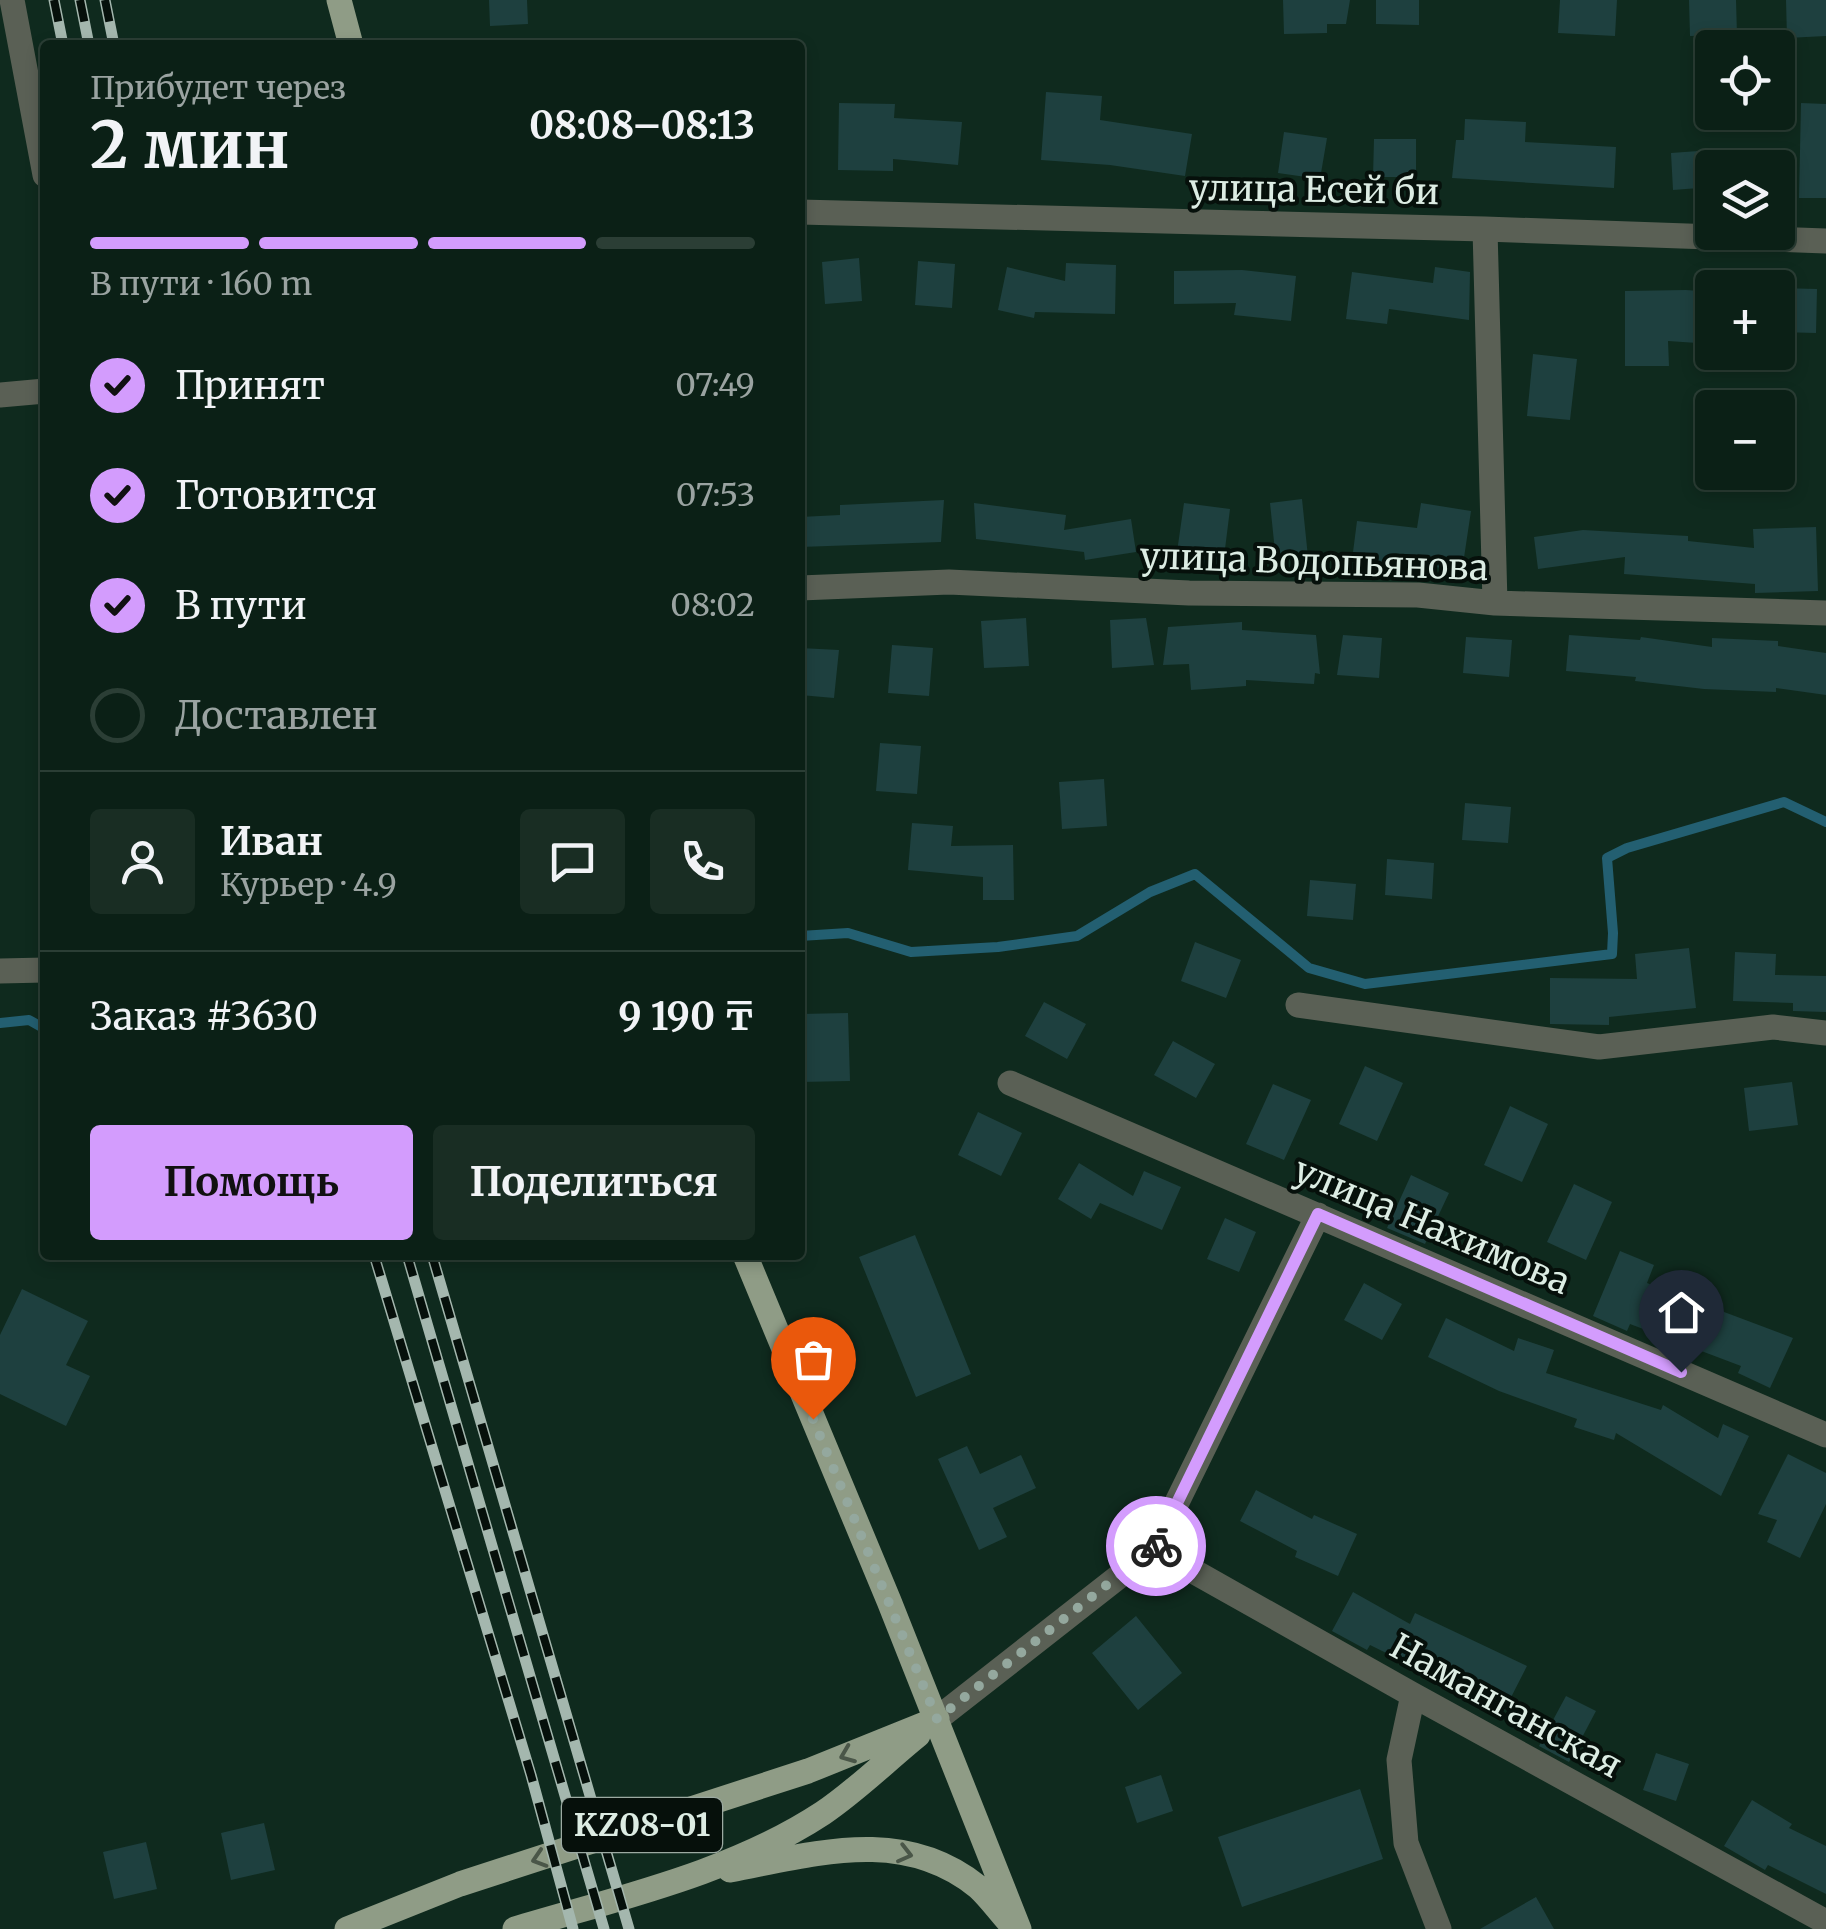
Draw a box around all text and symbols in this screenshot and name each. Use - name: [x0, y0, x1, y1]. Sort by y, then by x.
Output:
- map controls: [1695, 30, 1795, 490]
- button: locate: [1695, 30, 1795, 130]
- text: Прибудет через: [90, 68, 346, 108]
- text: 08:08–08:13: [529, 102, 755, 149]
- text: 2 мин: [90, 104, 290, 186]
- button: layers: [1695, 150, 1795, 250]
- street label: улица Есей би: [1188, 166, 1440, 214]
- text: В пути · 160 m: [90, 264, 312, 304]
- button: +: [1695, 270, 1795, 370]
- icon: check: [90, 358, 145, 413]
- text: Принят: [175, 362, 325, 409]
- text: 07:49: [675, 365, 755, 405]
- button: −: [1695, 390, 1795, 490]
- icon: check: [90, 468, 145, 523]
- text: Готовится: [175, 472, 377, 519]
- text: 07:53: [676, 475, 755, 515]
- street label: улица Водопьянова: [1139, 534, 1489, 590]
- icon: check: [90, 578, 145, 633]
- text: В пути: [175, 582, 307, 629]
- text: 08:02: [670, 585, 755, 625]
- text: Доставлен: [175, 692, 378, 739]
- button: person: [90, 809, 195, 914]
- button: chat: [520, 809, 625, 914]
- button: phone: [650, 809, 755, 914]
- text: Иван: [220, 818, 323, 865]
- text: Курьер · 4.9: [220, 865, 397, 905]
- text: Заказ #3630: [90, 993, 318, 1040]
- text: 9 190 ₸: [618, 993, 755, 1040]
- button: Помощь: [90, 1125, 413, 1240]
- button: Поделиться: [433, 1125, 755, 1240]
- street label: улица Нахимова: [1287, 1148, 1577, 1304]
- pin: [1639, 1270, 1724, 1373]
- icon: home: [1654, 1285, 1709, 1340]
- pin: [771, 1317, 856, 1420]
- icon: bag: [786, 1332, 841, 1387]
- courier: [1106, 1496, 1206, 1596]
- icon: bike: [1129, 1519, 1184, 1574]
- street label: Наманганская: [1383, 1624, 1629, 1788]
- one-way arrow: [839, 1744, 857, 1764]
- road number: KZ08-01: [562, 1798, 722, 1852]
- one-way arrow: [896, 1842, 913, 1863]
- one-way arrow: [531, 1847, 548, 1867]

